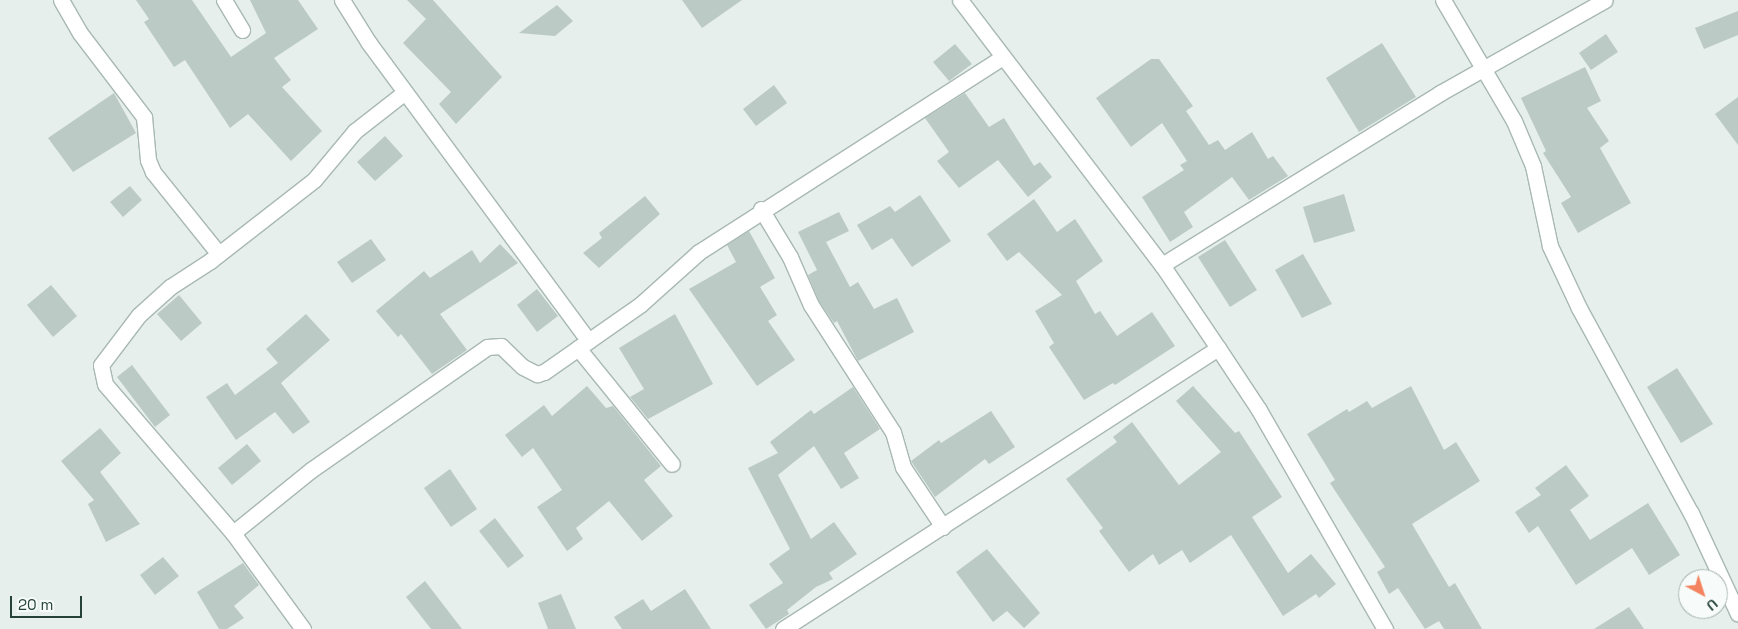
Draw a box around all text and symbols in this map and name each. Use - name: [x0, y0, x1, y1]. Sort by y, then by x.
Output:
- north arrow: [1678, 569, 1728, 619]
- scale bar: [12, 586, 85, 618]
- text: 20 m: [18, 595, 53, 614]
- text: U: [1703, 595, 1721, 615]

